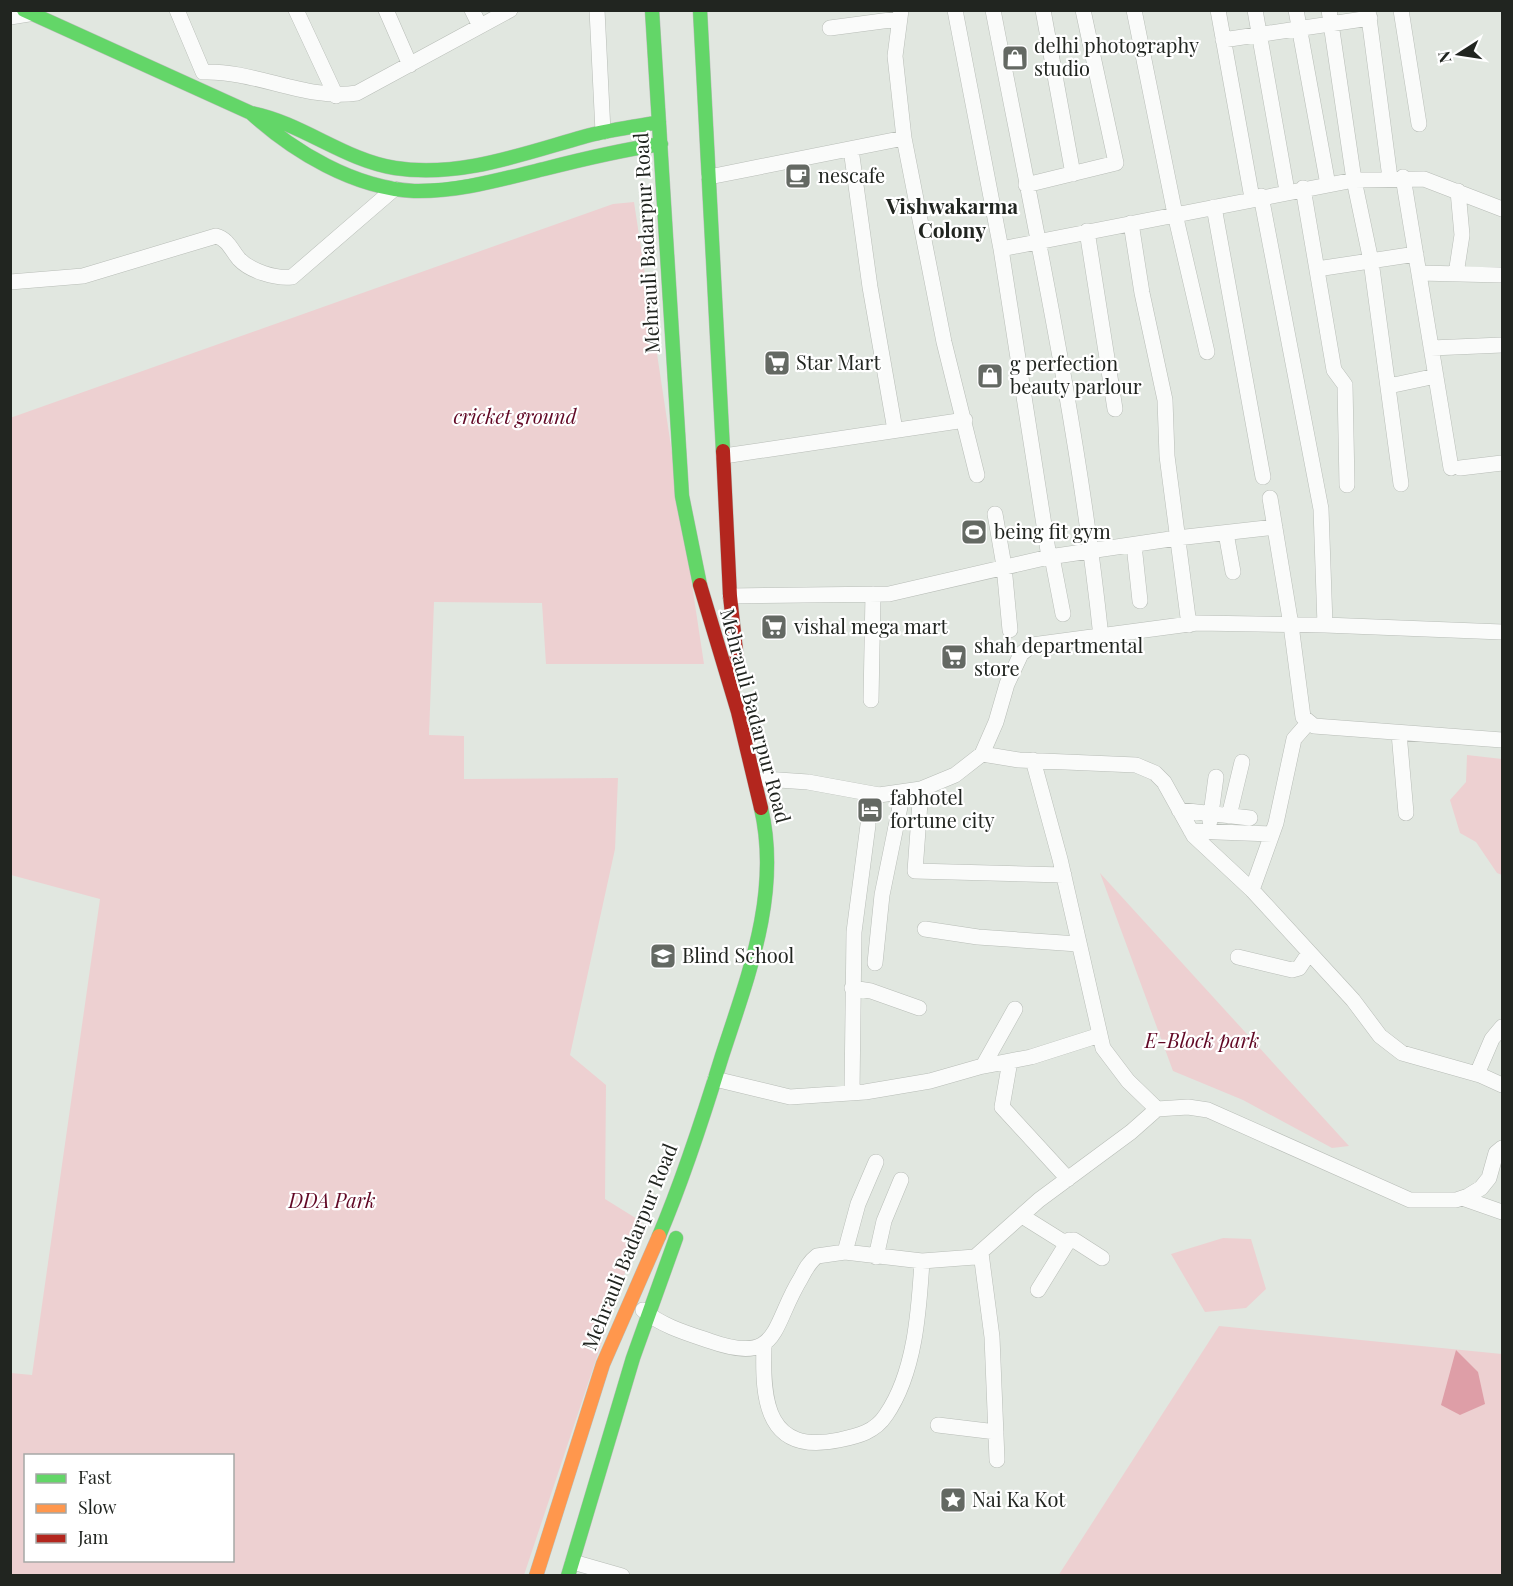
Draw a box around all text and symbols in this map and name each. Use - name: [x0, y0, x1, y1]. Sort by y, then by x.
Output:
- north arrow: [1429, 24, 1489, 84]
- place label: delhi photography studio: [1034, 31, 1199, 81]
- shop icon: delhi photography studio: [1000, 43, 1030, 73]
- text: N: [1432, 49, 1455, 65]
- street label: Mehrauli Badarpur Road: [626, 132, 665, 354]
- cafe icon: nescafe: [783, 161, 813, 191]
- place label: nescafe: [818, 161, 885, 188]
- district label: Vishwakarma Colony: [885, 191, 1018, 243]
- supermarket icon: Star Mart: [762, 348, 792, 378]
- place label: Star Mart: [796, 348, 881, 375]
- place label: g perfection beauty parlour: [1010, 349, 1142, 399]
- shop icon: g perfection beauty parlour: [975, 361, 1005, 391]
- park label: cricket ground: [453, 402, 578, 429]
- sports icon: being fit gym: [959, 517, 989, 547]
- place label: being fit gym: [994, 517, 1111, 544]
- street label: Mehrauli Badarpur Road: [715, 605, 798, 826]
- supermarket icon: vishal mega mart: [759, 612, 789, 642]
- place label: vishal mega mart: [793, 612, 949, 639]
- place label: shah departmental store: [974, 631, 1144, 681]
- supermarket icon: shah departmental store: [939, 642, 969, 672]
- place label: fabhotel fortune city: [890, 783, 995, 833]
- hotel icon: fabhotel fortune city: [855, 795, 885, 825]
- school or university icon: Blind School: [648, 941, 678, 971]
- place label: Blind School: [682, 941, 794, 968]
- park label: E-Block park: [1144, 1026, 1259, 1053]
- street label: Mehrauli Badarpur Road: [575, 1139, 683, 1354]
- park label: DDA Park: [288, 1186, 375, 1213]
- legend: [24, 1454, 234, 1562]
- text: Fast: [78, 1465, 112, 1489]
- place icon: Nai Ka Kot: [938, 1485, 968, 1515]
- place label: Nai Ka Kot: [972, 1485, 1066, 1512]
- text: Slow: [78, 1495, 116, 1519]
- text: Jam: [77, 1525, 108, 1549]

